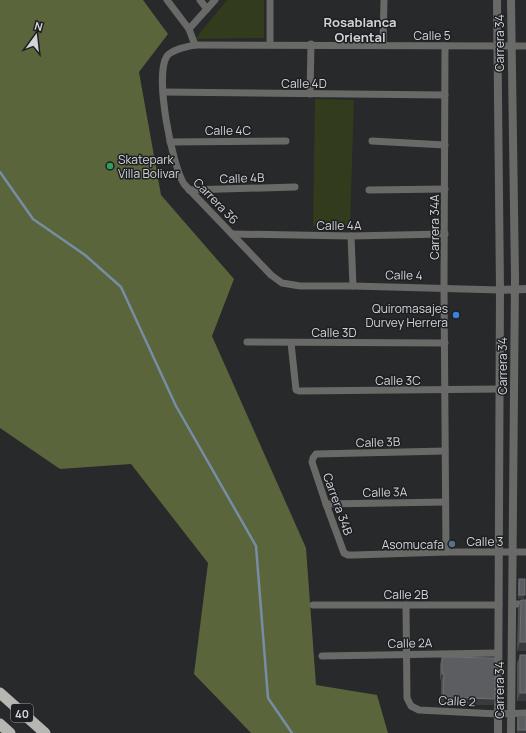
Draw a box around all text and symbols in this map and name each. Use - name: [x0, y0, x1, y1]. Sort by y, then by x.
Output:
- district label: Rosablanca Oriental: [323, 13, 397, 46]
- street label: Carrera 34: [491, 14, 508, 72]
- north arrow: [16, 16, 56, 56]
- text: N: [33, 18, 45, 34]
- street label: Calle 5: [413, 27, 451, 44]
- street label: Calle 4D: [281, 75, 327, 92]
- street label: Calle 4C: [205, 122, 251, 139]
- place label: Skatepark Villa Bolivar: [118, 151, 180, 182]
- marker: Skatepark Villa Bolivar: [105, 161, 115, 171]
- street label: Calle 4B: [219, 169, 265, 187]
- street label: Carrera 36: [190, 174, 242, 228]
- street label: Carrera 34A: [426, 194, 443, 260]
- street label: Calle 4A: [316, 217, 362, 234]
- street label: Calle 4: [385, 266, 423, 284]
- place label: Quiromasajes Durvey Herrera: [365, 300, 448, 331]
- marker: Quiromasajes Durvey Herrera: [451, 310, 461, 320]
- street label: Calle 3D: [312, 324, 356, 341]
- street label: Carrera 34: [494, 337, 511, 395]
- street label: Calle 3C: [375, 372, 421, 389]
- street label: Calle 3B: [356, 433, 400, 451]
- street label: Carrera 34B: [319, 471, 357, 537]
- street label: Calle 3A: [363, 483, 408, 501]
- street label: Calle 3: [467, 533, 503, 550]
- place label: Asomucafa: [382, 536, 444, 553]
- marker: Asomucafa: [447, 539, 457, 549]
- street label: Calle 2B: [384, 586, 428, 603]
- street label: Calle 2A: [388, 634, 433, 652]
- street label: Carrera 34: [491, 661, 508, 719]
- street label: Calle 2: [438, 692, 476, 710]
- road number: 40: [11, 704, 33, 722]

